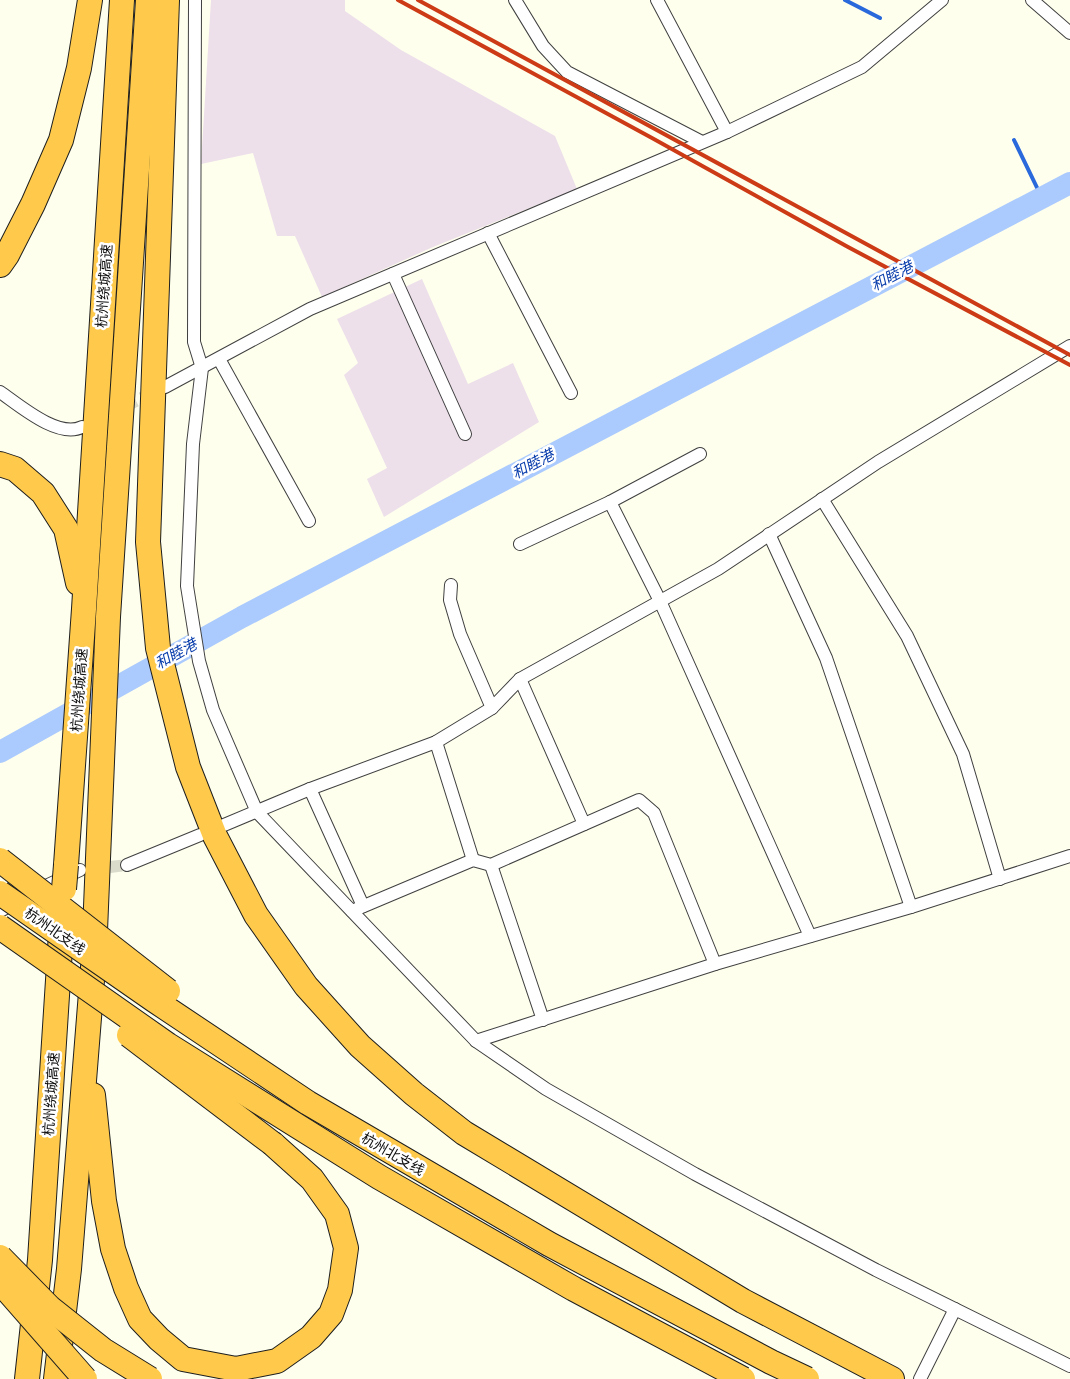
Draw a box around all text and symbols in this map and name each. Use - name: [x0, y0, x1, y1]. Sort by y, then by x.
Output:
- street label: 杭州绕城高速: [91, 243, 117, 329]
- water label: 和睦港: [867, 255, 918, 295]
- water label: 和睦港: [508, 443, 559, 483]
- water label: 和睦港: [151, 633, 202, 674]
- street label: 杭州绕城高速: [66, 647, 92, 733]
- street label: 杭州北支线: [21, 903, 89, 959]
- street label: 杭州绕城高速: [38, 1051, 64, 1137]
- street label: 杭州北支线: [358, 1128, 428, 1180]

